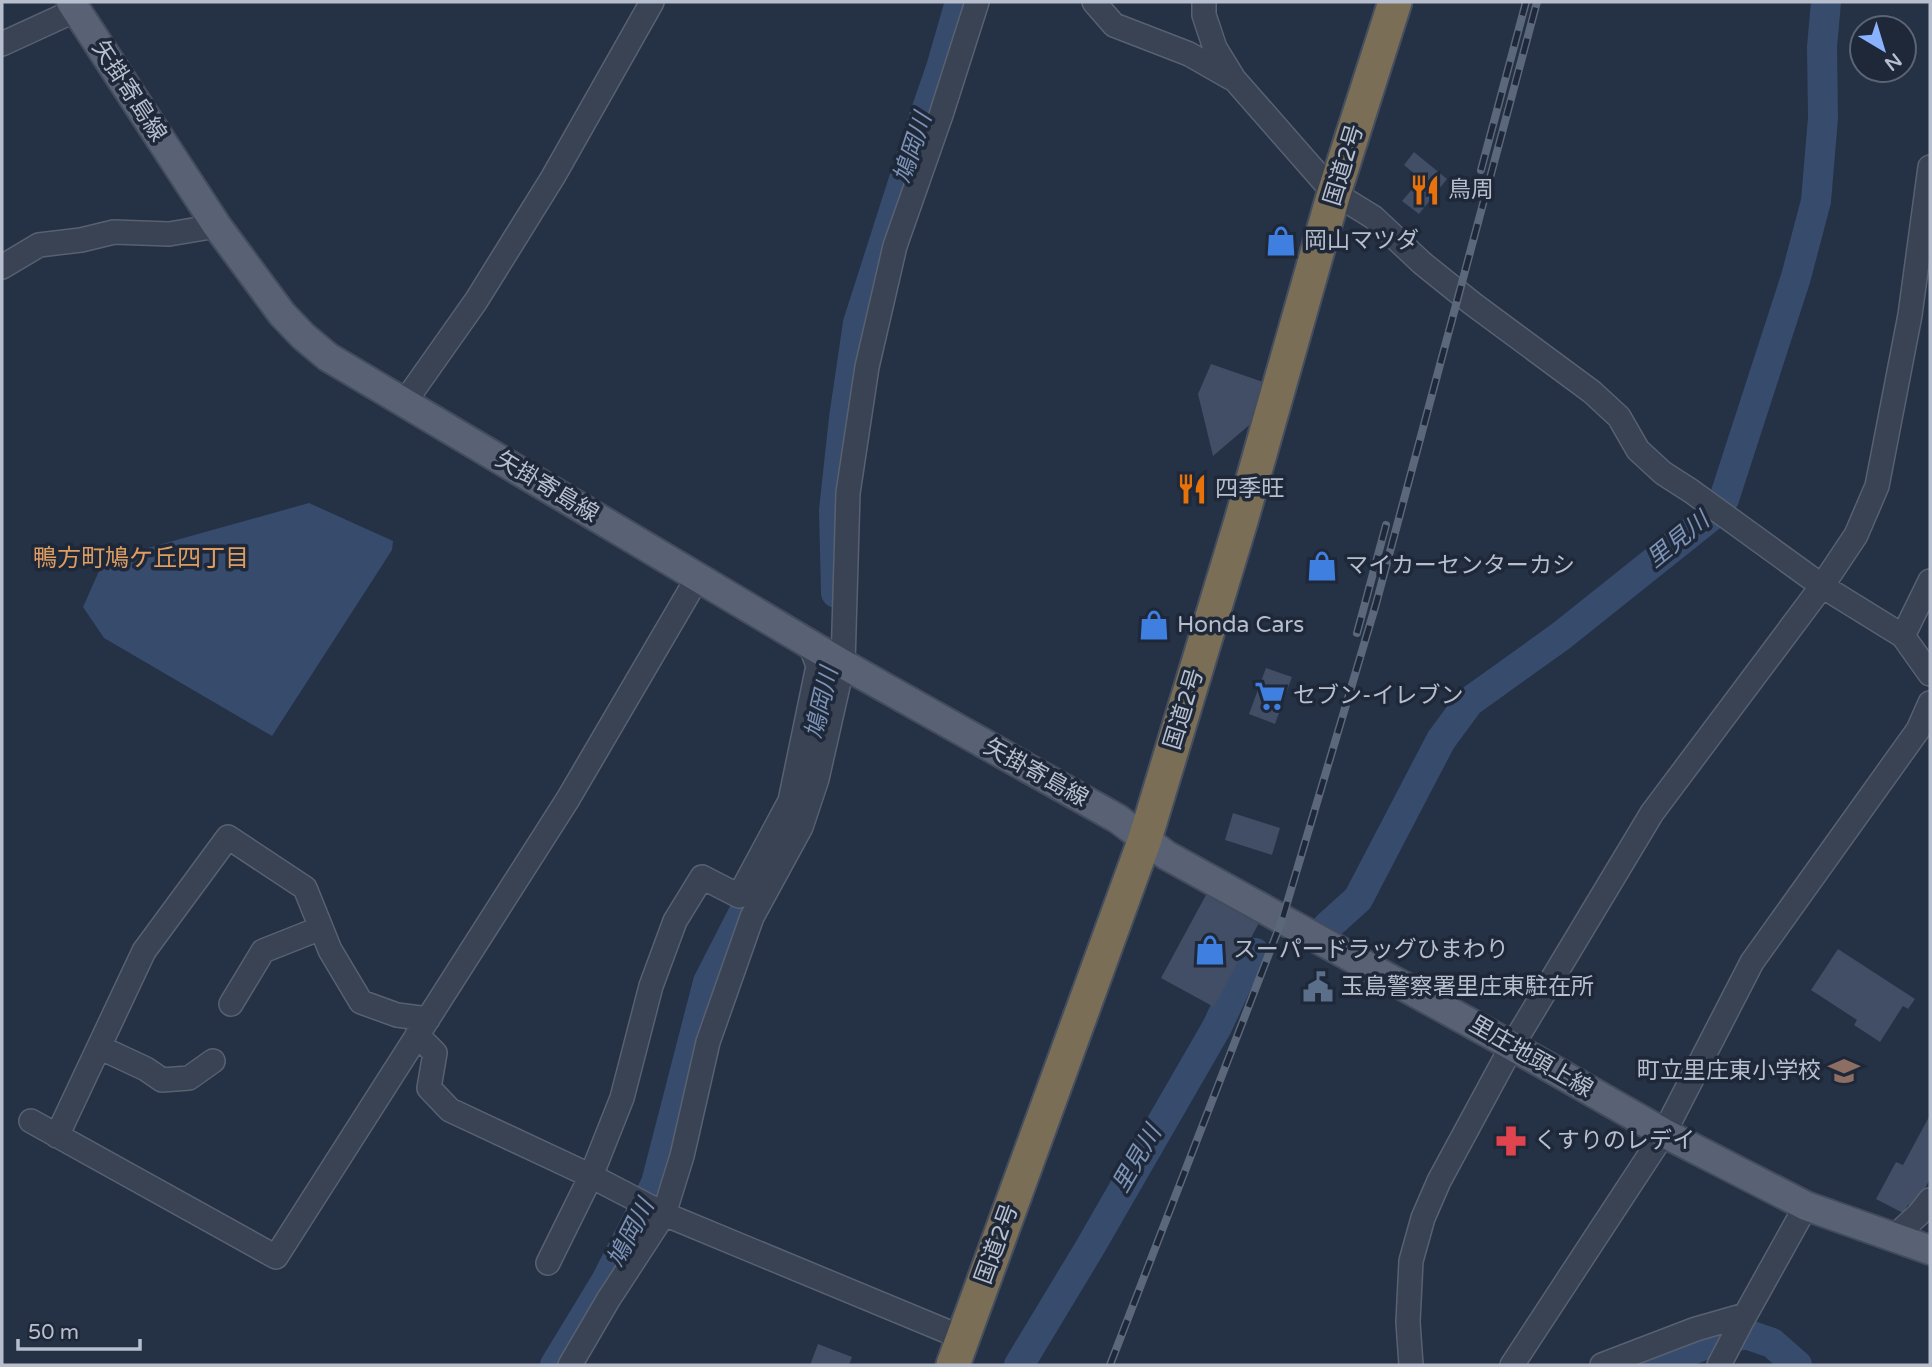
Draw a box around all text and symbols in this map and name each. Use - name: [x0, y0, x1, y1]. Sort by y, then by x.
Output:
- north arrow: [1848, 14, 1918, 84]
- street label: 矢掛寄島線: [86, 35, 172, 147]
- text: N: [1880, 48, 1906, 75]
- water label: 鳩岡川: [888, 106, 939, 187]
- street label: 国道2号: [1318, 121, 1370, 209]
- restaurant icon: 鳥周: [1408, 173, 1442, 207]
- place label: 鳥周: [1448, 176, 1494, 204]
- shop icon: 岡山マツダ: [1264, 224, 1298, 258]
- place label: 岡山マツダ: [1304, 227, 1419, 255]
- street label: 矢掛寄島線: [491, 445, 603, 529]
- restaurant icon: 四季旺: [1175, 472, 1209, 506]
- place label: 四季旺: [1215, 475, 1284, 503]
- water label: 里見川: [1641, 504, 1717, 574]
- district label: 鴨方町鳩ケ丘四丁目: [33, 544, 249, 573]
- shop icon: マイカーセンターカシ: [1305, 549, 1339, 583]
- place label: マイカーセンターカシ: [1345, 552, 1575, 580]
- shop icon: Honda Cars: [1137, 608, 1171, 642]
- place label: Honda Cars: [1177, 611, 1304, 639]
- water label: 鳩岡川: [800, 662, 845, 741]
- street label: 国道2号: [1158, 665, 1210, 753]
- supermarket icon: セブン-イレブン: [1253, 679, 1287, 713]
- place label: セブン-イレブン: [1293, 682, 1463, 710]
- street label: 矢掛寄島線: [979, 733, 1093, 813]
- shop icon: スーパードラッグひまわり: [1193, 933, 1227, 967]
- place label: スーパードラッグひまわり: [1233, 936, 1509, 964]
- public building icon: 玉島警察署里庄東駐在所: [1301, 970, 1335, 1004]
- place label: 玉島警察署里庄東駐在所: [1341, 973, 1594, 1001]
- street label: 里庄地頭上線: [1464, 1010, 1598, 1104]
- school or university icon: 町立里庄東小学校: [1827, 1054, 1861, 1088]
- place label: 町立里庄東小学校: [1637, 1057, 1821, 1085]
- water label: 里見川: [1106, 1118, 1169, 1197]
- pharmacy icon: くすりのレデイ: [1494, 1124, 1528, 1158]
- place label: くすりのレデイ: [1534, 1127, 1695, 1155]
- water label: 鳩岡川: [602, 1192, 662, 1272]
- street label: 国道2号: [970, 1200, 1024, 1288]
- scale bar: [18, 1308, 140, 1352]
- text: 50 m: [28, 1320, 79, 1345]

